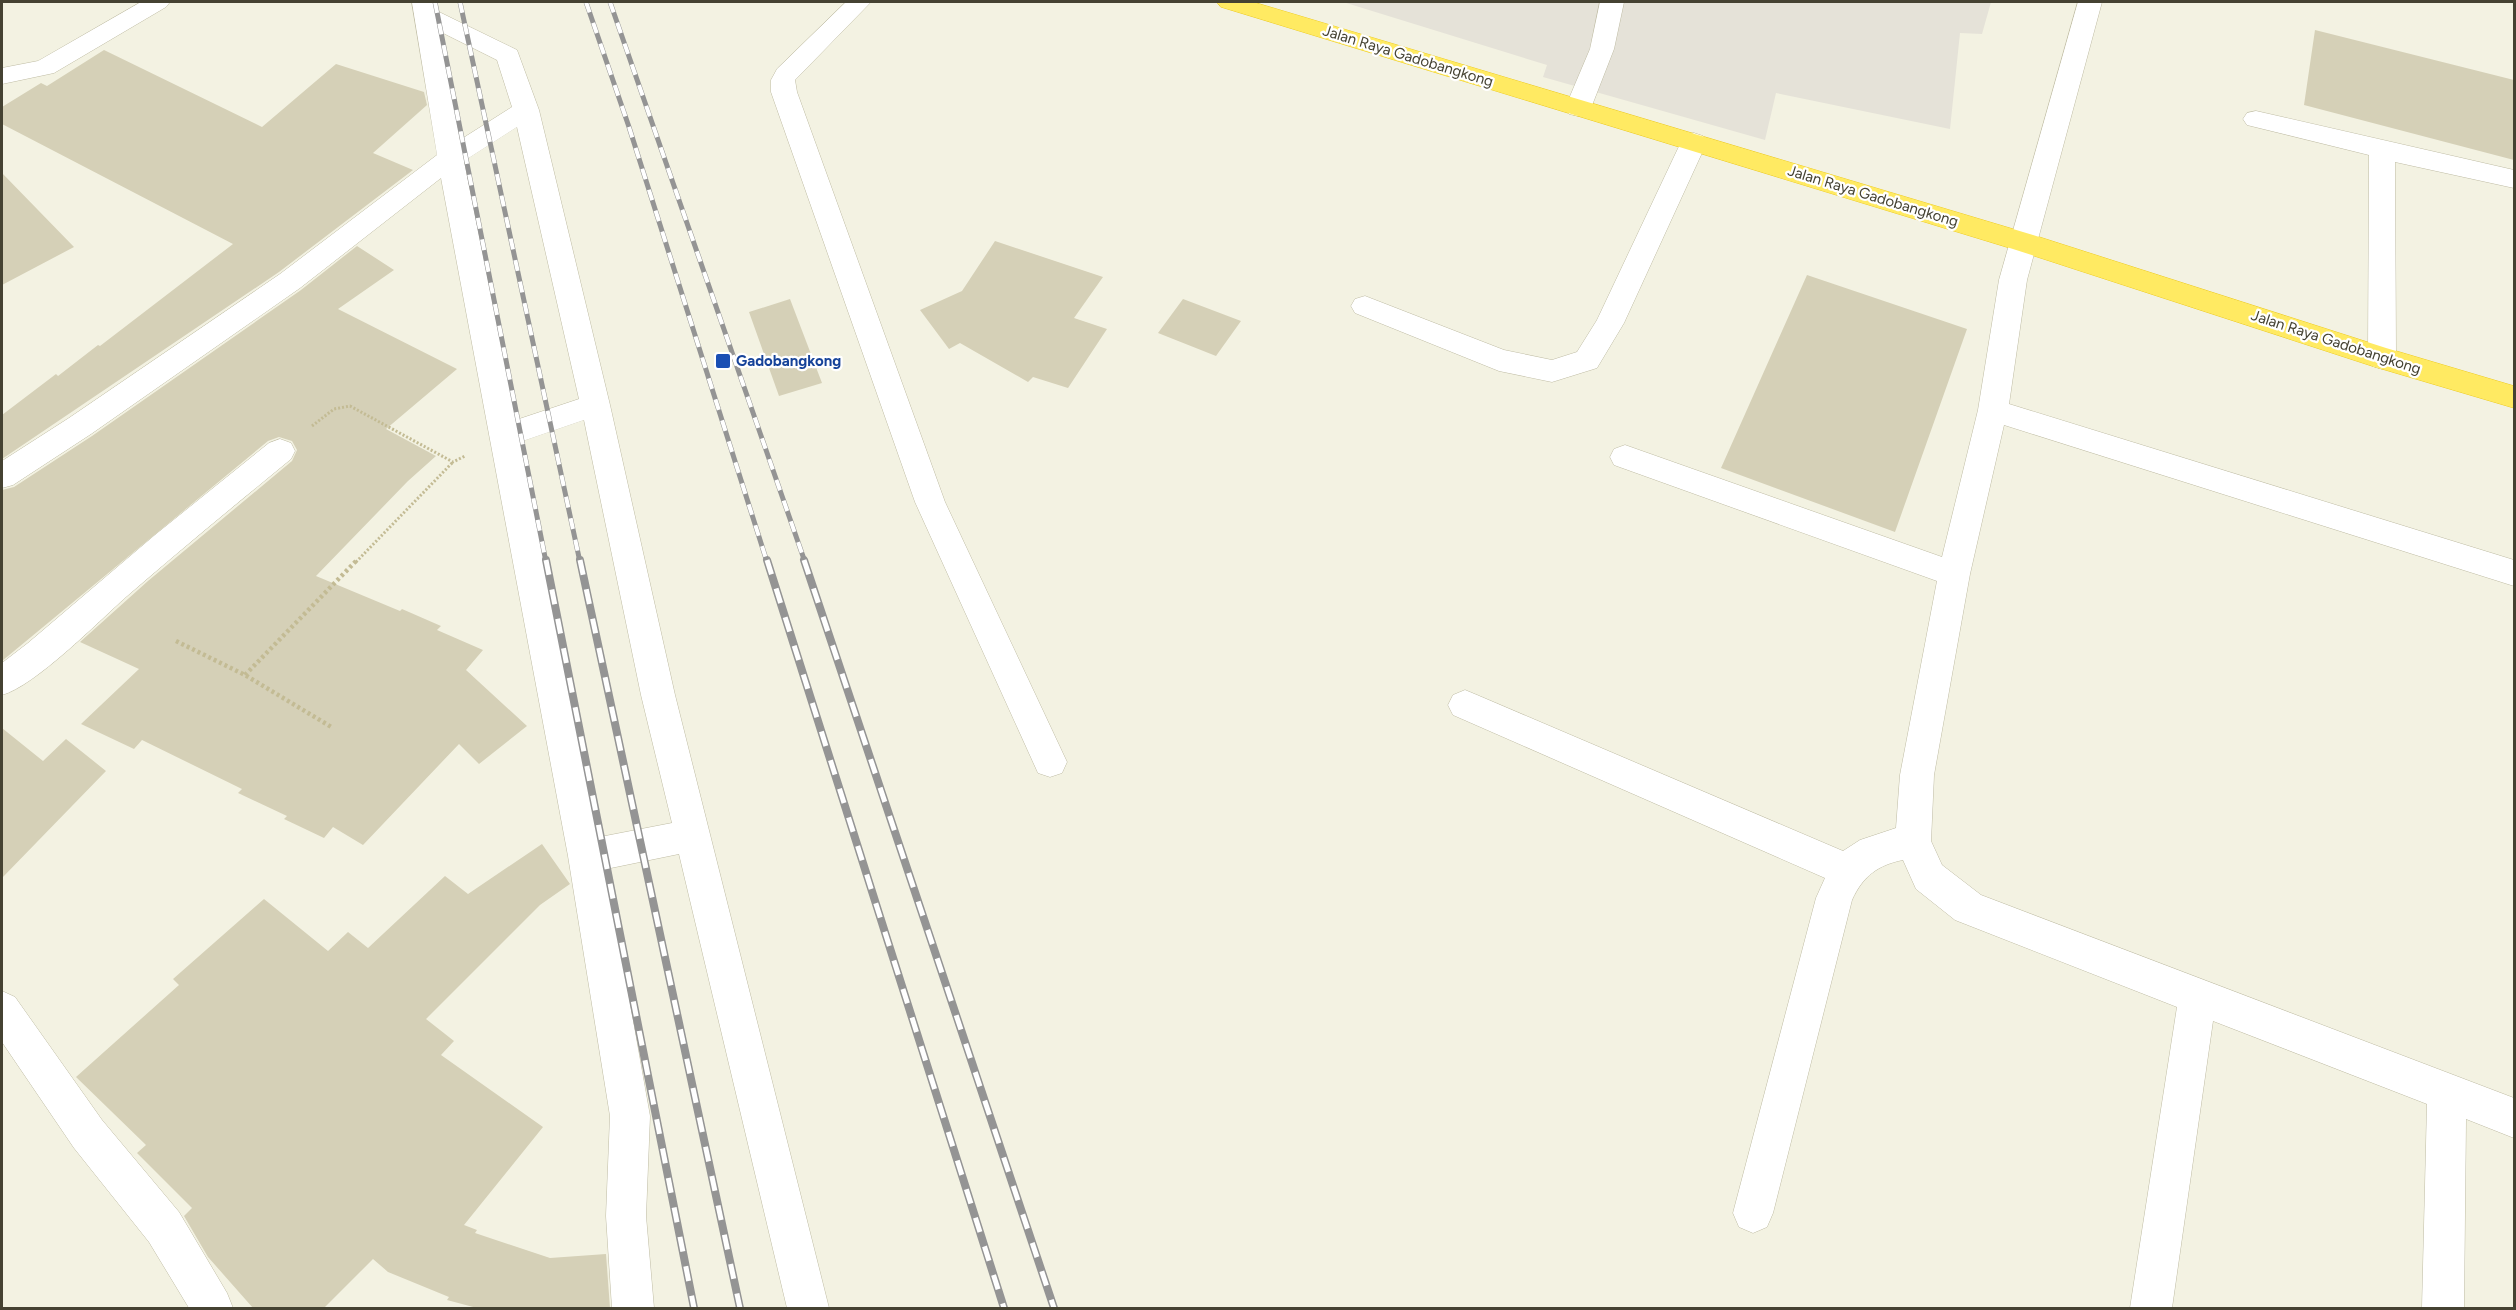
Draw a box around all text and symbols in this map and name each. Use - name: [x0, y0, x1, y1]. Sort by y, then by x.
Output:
- street label: Jalan Raya Gadobangkong: [1320, 21, 1496, 91]
- street label: Jalan Raya Gadobangkong: [1785, 161, 1961, 231]
- street label: Jalan Raya Gadobangkong: [2249, 306, 2423, 378]
- marker: Gadobangkong: [714, 352, 732, 370]
- place label: Gadobangkong: [736, 352, 841, 370]

